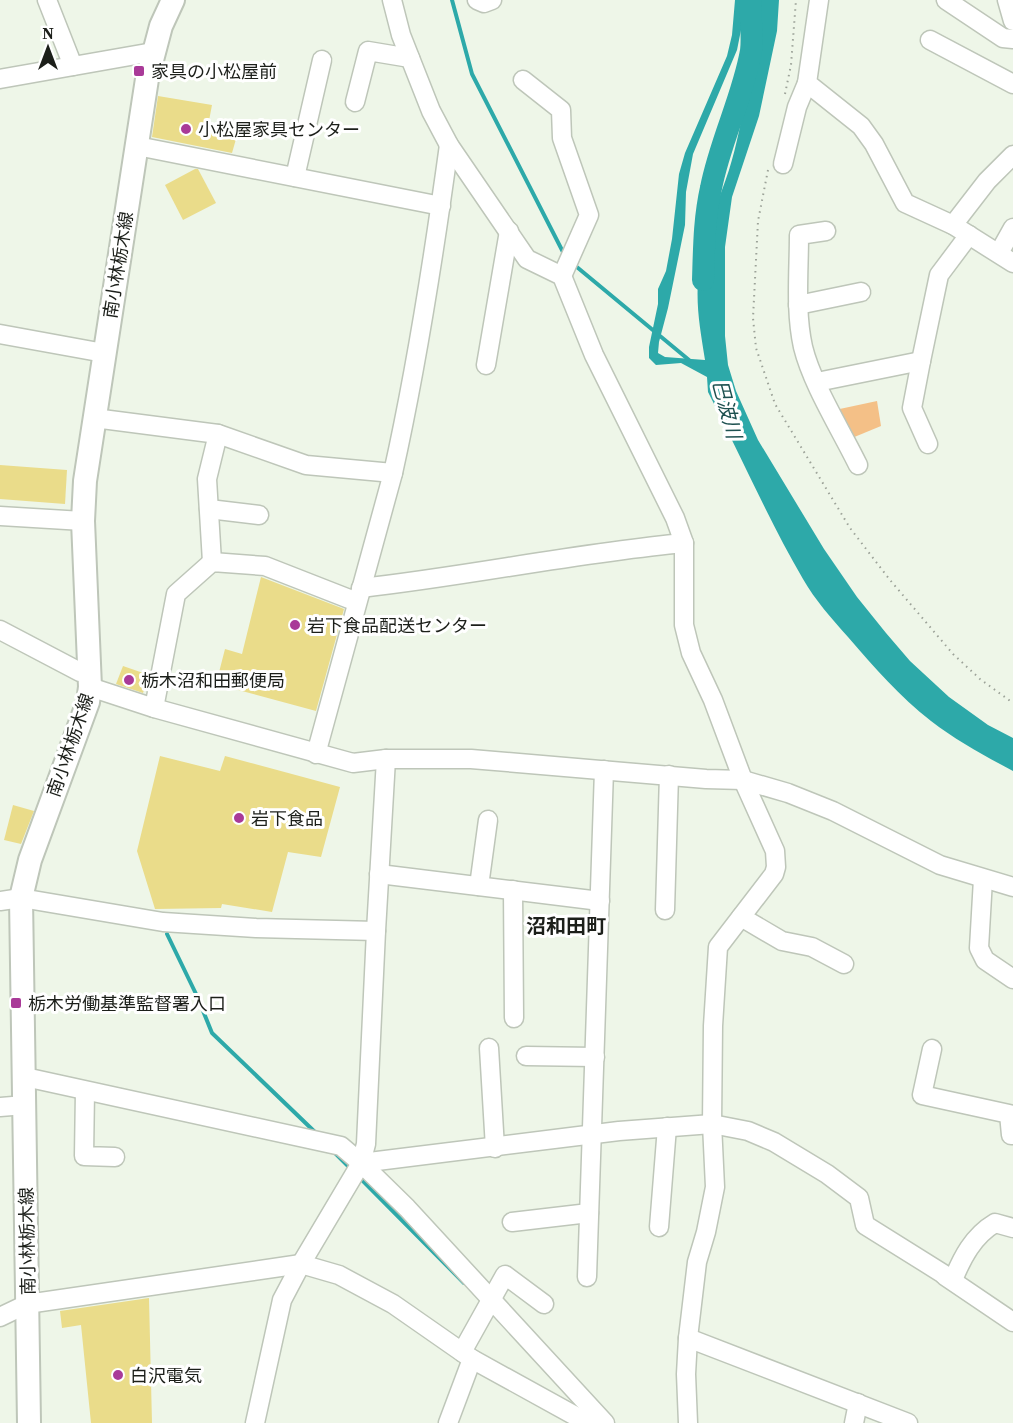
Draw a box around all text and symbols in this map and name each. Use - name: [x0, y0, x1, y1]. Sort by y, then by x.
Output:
- north arrow: [18, 18, 78, 78]
- text: N: [42, 22, 54, 44]
- place label: 家具の小松屋前: [151, 59, 277, 84]
- marker: 家具の小松屋前: [132, 64, 146, 78]
- place label: 小松屋家具センター: [198, 117, 360, 142]
- marker: 小松屋家具センター: [179, 122, 193, 136]
- street label: 南小林栃木線: [97, 210, 139, 320]
- water label: 巴波川: [706, 376, 749, 444]
- place label: 岩下食品配送センター: [307, 613, 487, 638]
- marker: 岩下食品配送センター: [288, 618, 302, 632]
- place label: 栃木沼和田郵便局: [141, 668, 285, 693]
- marker: 栃木沼和田郵便局: [122, 673, 136, 687]
- street label: 南小林栃木線: [41, 690, 99, 800]
- place label: 岩下食品: [251, 806, 323, 831]
- marker: 岩下食品: [232, 811, 246, 825]
- district label: 沼和田町: [526, 912, 606, 940]
- place label: 栃木労働基準監督署入口: [28, 991, 226, 1016]
- marker: 栃木労働基準監督署入口: [9, 996, 23, 1010]
- street label: 南小林栃木線: [14, 1187, 40, 1295]
- place label: 白沢電気: [130, 1363, 202, 1388]
- marker: 白沢電気: [111, 1368, 125, 1382]

